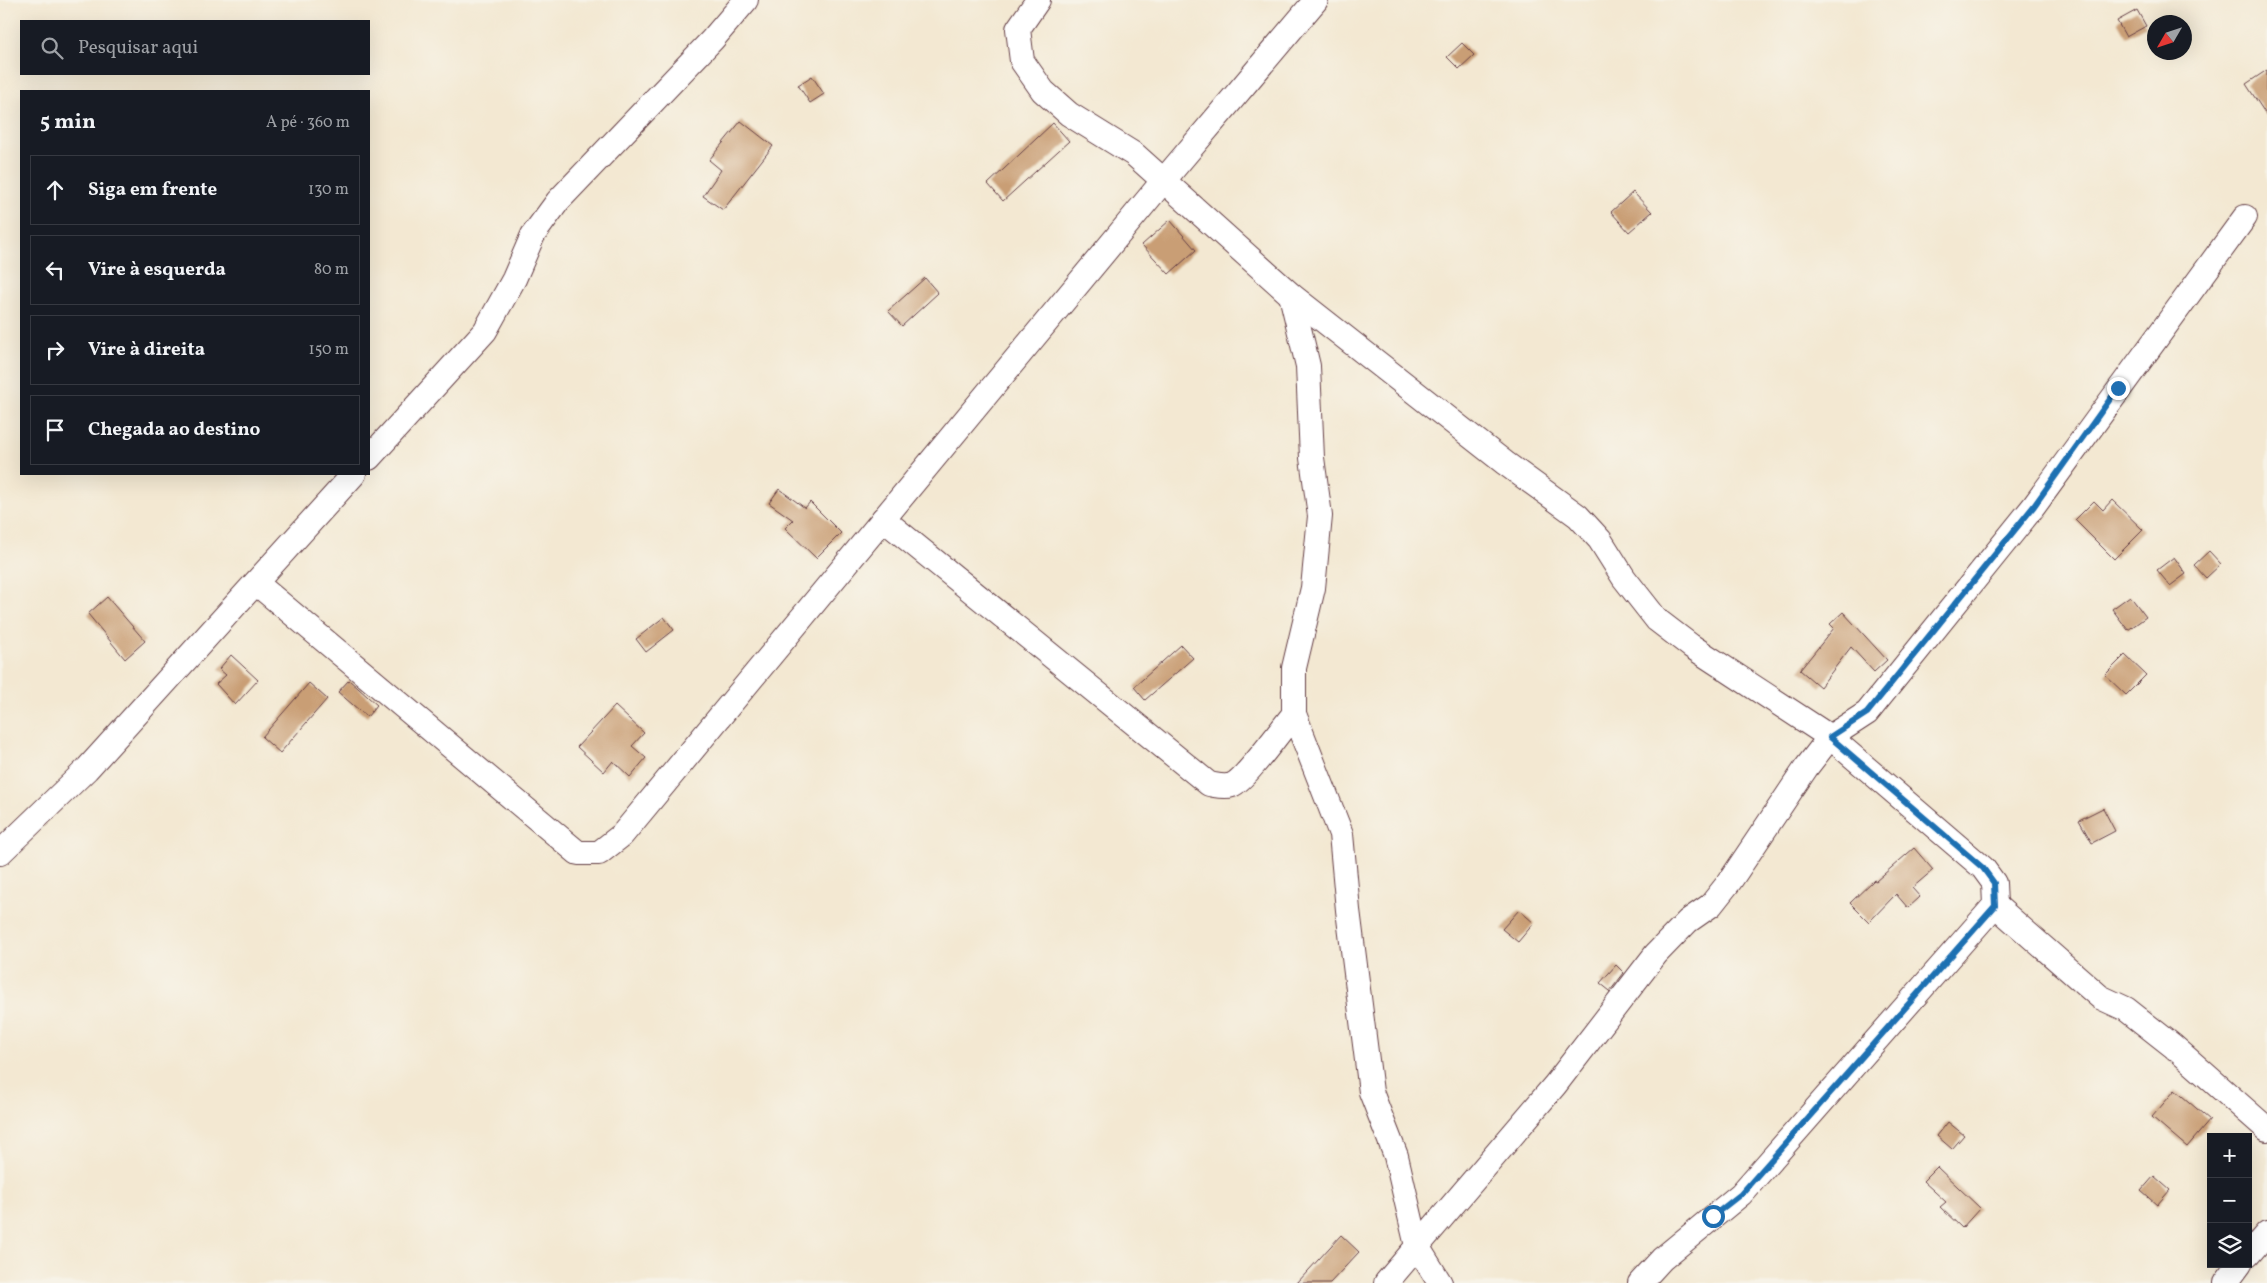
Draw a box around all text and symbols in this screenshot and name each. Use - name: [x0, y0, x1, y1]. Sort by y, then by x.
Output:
- north arrow: [2147, 15, 2192, 60]
- search box: [20, 20, 370, 75]
- icon: search: [38, 34, 66, 62]
- text: Pesquisar aqui: [78, 35, 198, 61]
- text: 5 min: [40, 108, 96, 137]
- text: A pé · 360 m: [266, 112, 350, 134]
- icon: ahead: [41, 176, 69, 204]
- text: Siga em frente: [88, 177, 217, 203]
- text: 130 m: [308, 179, 349, 201]
- icon: left: [41, 256, 69, 284]
- text: Vire à esquerda: [88, 257, 226, 283]
- text: 80 m: [314, 259, 349, 281]
- icon: right: [41, 336, 69, 364]
- text: Vire à direita: [88, 337, 205, 363]
- text: 150 m: [308, 339, 349, 361]
- route end: [2107, 377, 2130, 400]
- icon: arrive: [41, 416, 69, 444]
- text: Chegada ao destino: [88, 417, 260, 443]
- map controls: [2207, 1133, 2252, 1268]
- button: +: [2207, 1133, 2252, 1178]
- button: −: [2207, 1178, 2252, 1223]
- route start: [1702, 1205, 1725, 1228]
- button: layers: [2207, 1223, 2252, 1268]

